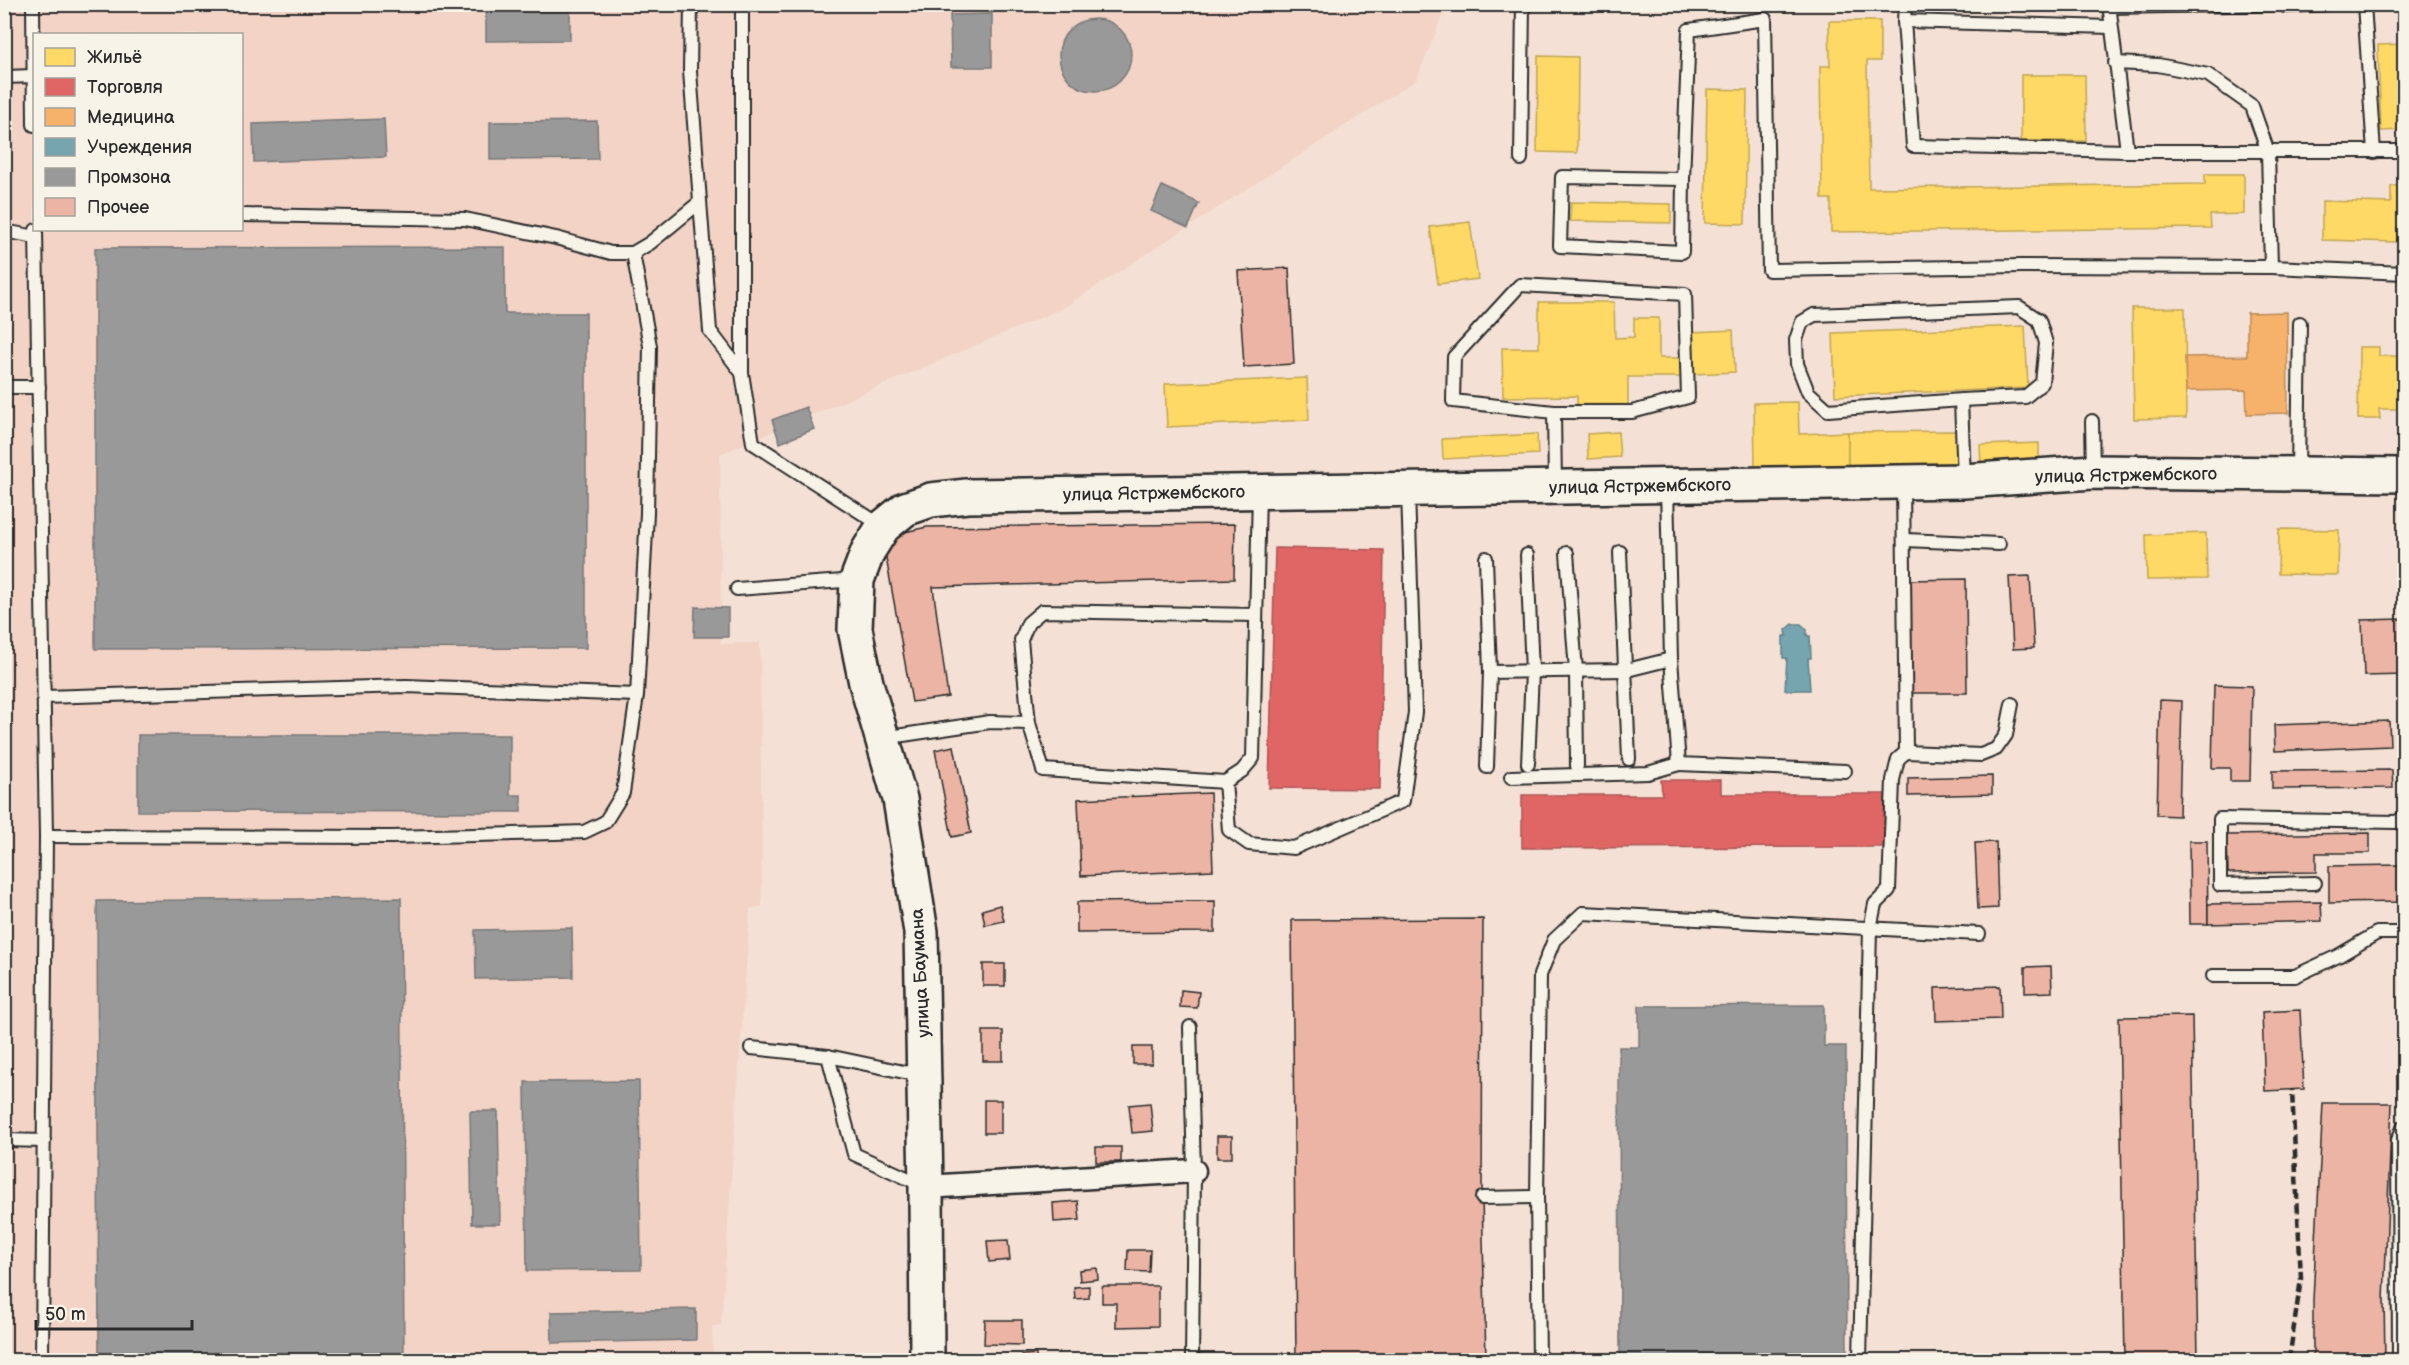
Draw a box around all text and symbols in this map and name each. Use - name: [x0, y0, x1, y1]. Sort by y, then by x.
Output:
- legend: [33, 33, 243, 231]
- text: Жильё: [87, 47, 142, 68]
- text: Торговля: [87, 77, 163, 98]
- text: Медицина: [87, 107, 175, 128]
- text: Учреждения: [87, 137, 192, 158]
- text: Промзона: [87, 167, 171, 188]
- text: Прочее: [87, 197, 149, 218]
- street label: улица Ястржембского: [2035, 463, 2217, 488]
- street label: улица Ястржембского: [1549, 474, 1731, 499]
- street label: улица Ястржембского: [1063, 481, 1245, 506]
- street label: улица Баумана: [907, 907, 934, 1038]
- scale bar: [36, 1293, 192, 1331]
- text: 50 m: [45, 1304, 86, 1325]

